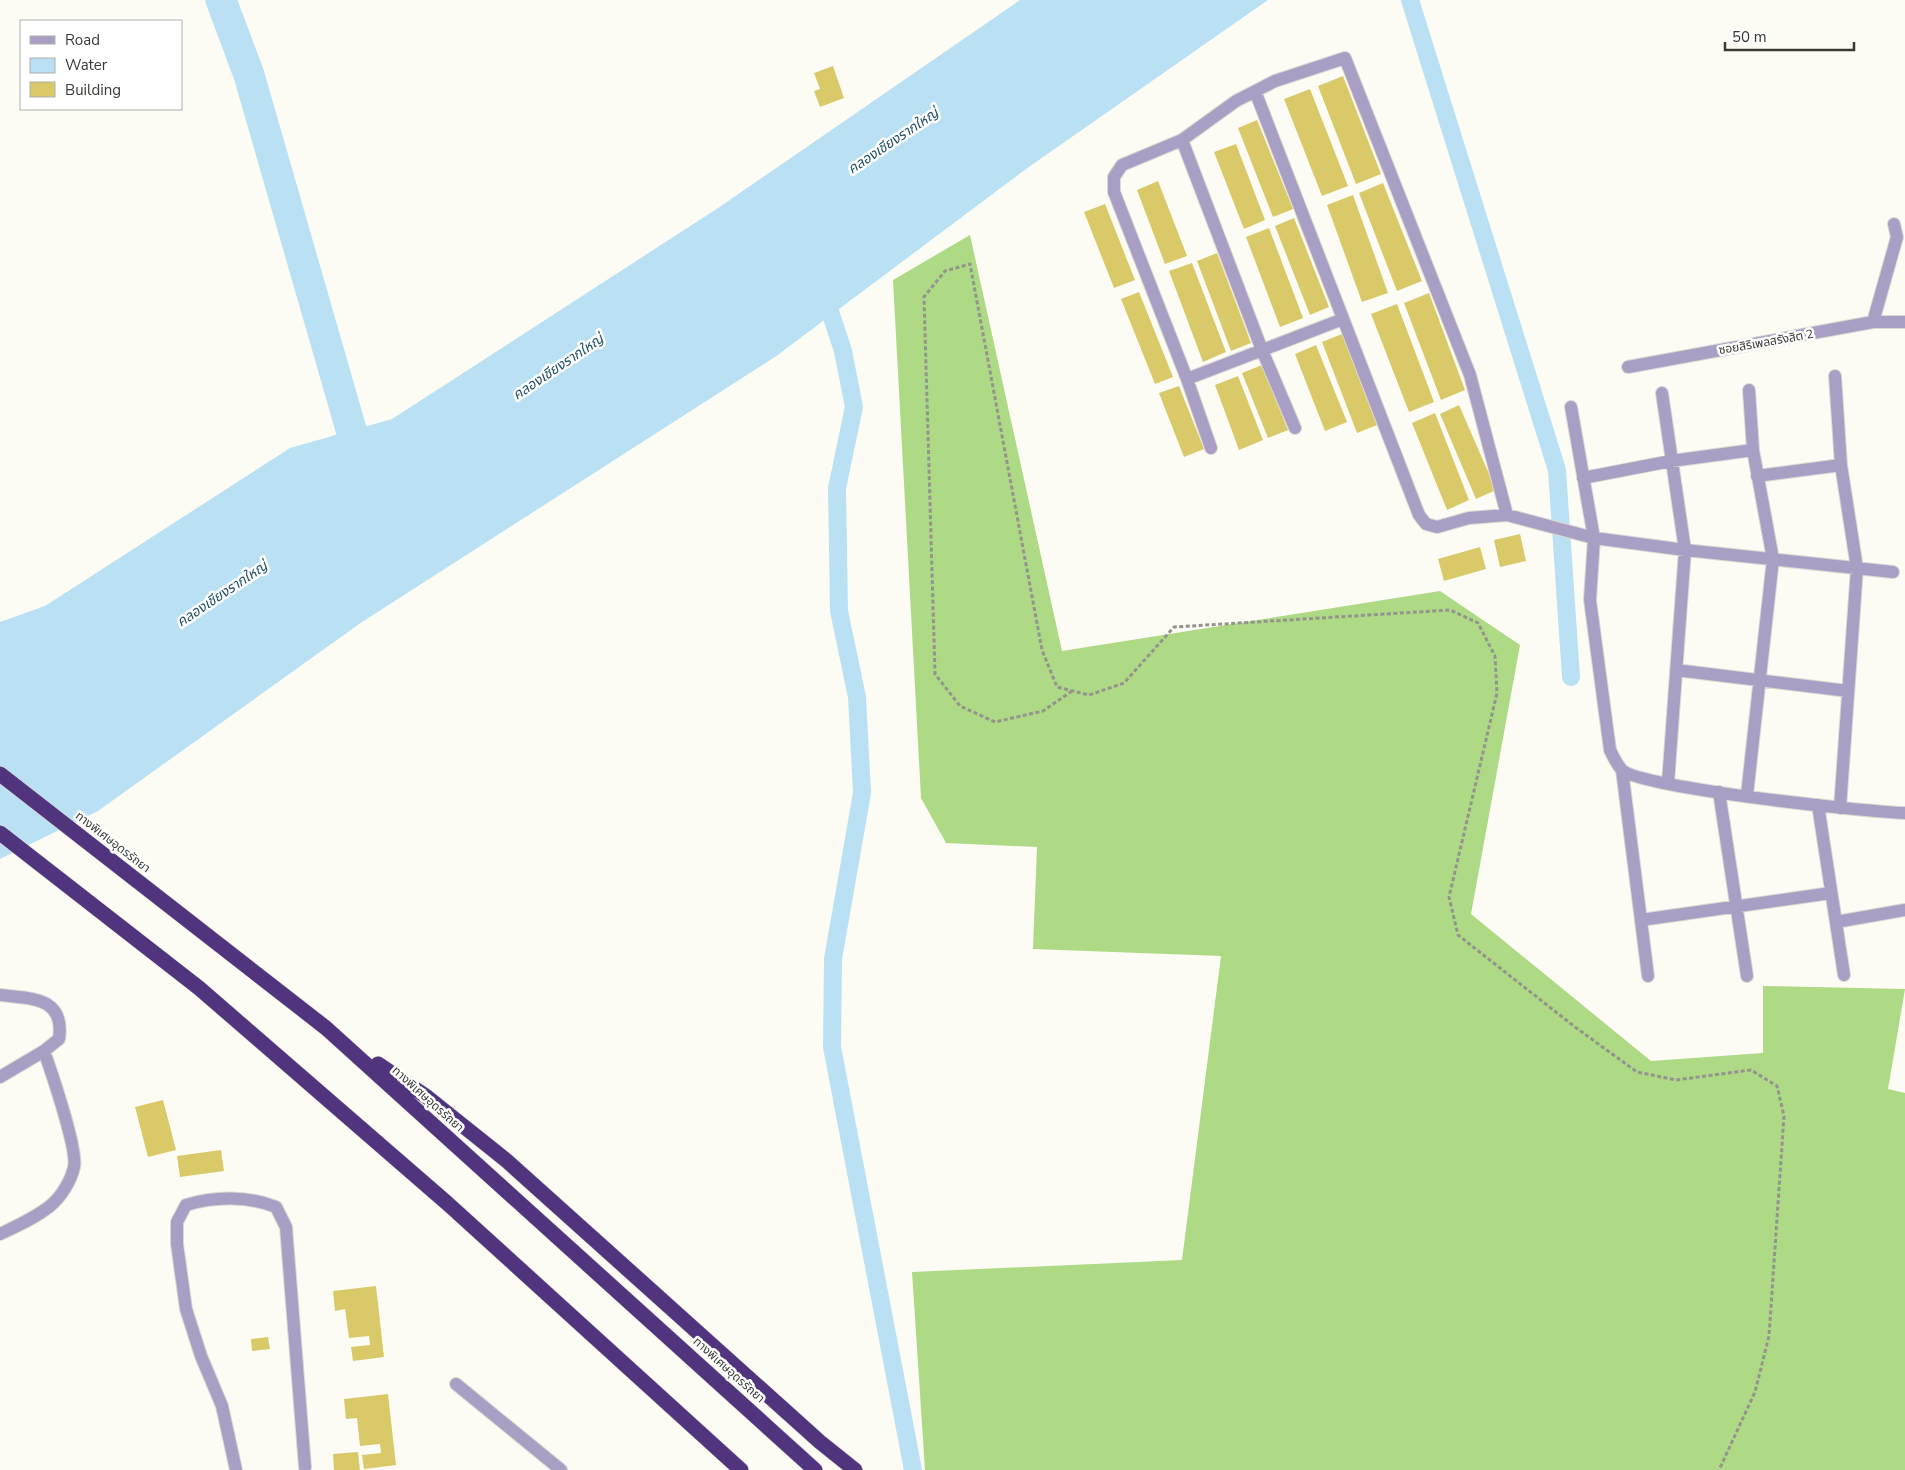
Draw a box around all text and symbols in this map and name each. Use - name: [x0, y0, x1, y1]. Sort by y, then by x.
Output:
- legend: [20, 20, 182, 110]
- scale bar: [1725, 20, 1854, 52]
- text: 50 m: [1732, 27, 1767, 47]
- text: Road: [65, 30, 100, 50]
- text: Water: [65, 55, 108, 75]
- text: Building: [65, 80, 121, 100]
- water label: คลองเชียงรากใหญ่: [844, 102, 944, 178]
- street label: ซอยสิริเพลสรังสิต 2: [1717, 326, 1815, 358]
- water label: คลองเชียงรากใหญ่: [509, 328, 609, 404]
- water label: คลองเชียงรากใหญ่: [173, 555, 273, 631]
- street label: ทางพิเศษอุดรรัถยา: [72, 808, 154, 876]
- street label: ทางพิเศษอุดรรัถยา: [389, 1063, 467, 1135]
- street label: ทางพิเศษอุดรรัถยา: [690, 1334, 768, 1406]

